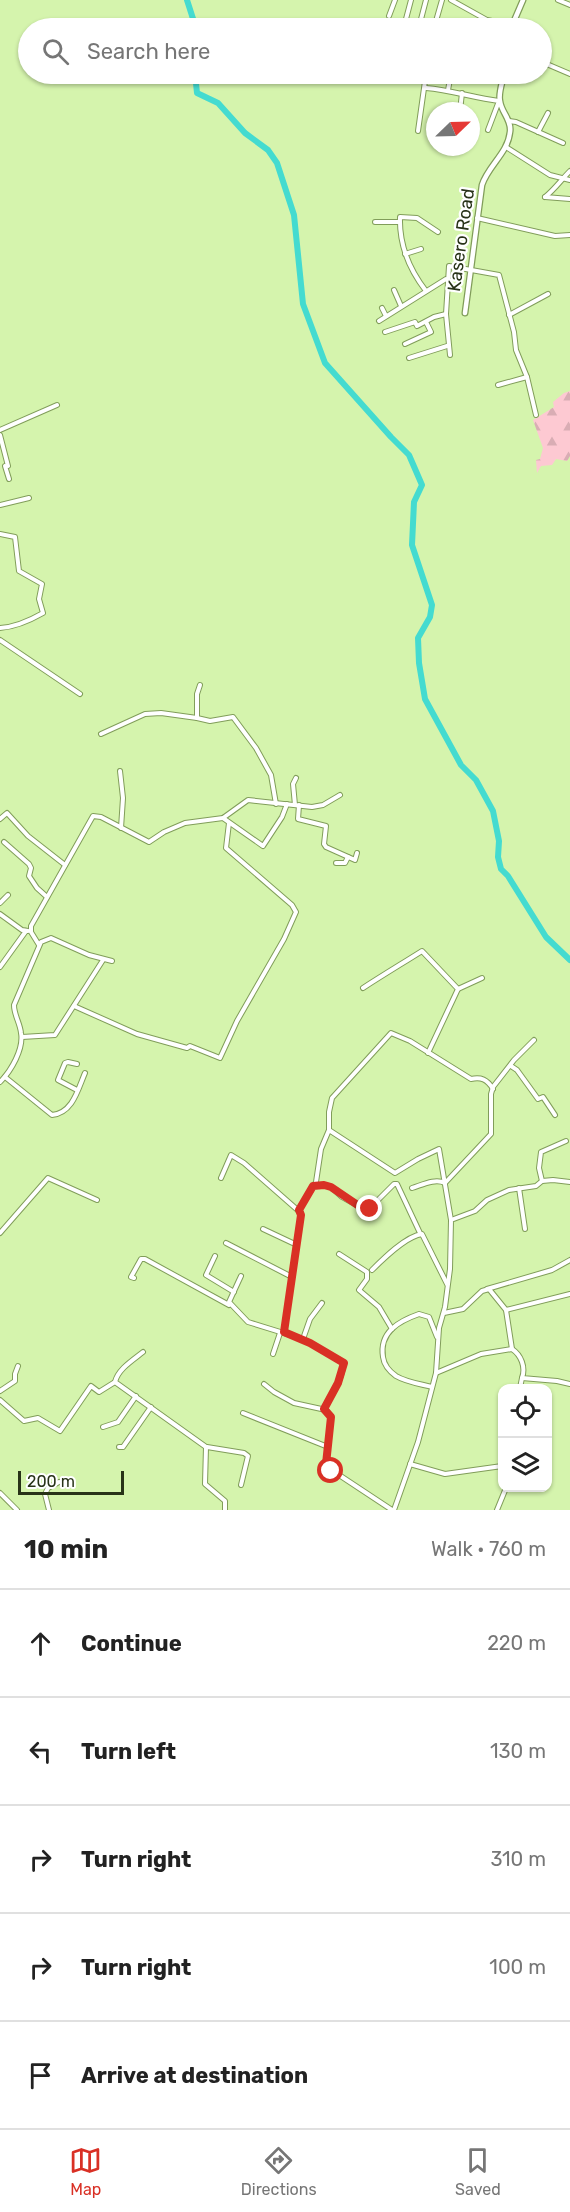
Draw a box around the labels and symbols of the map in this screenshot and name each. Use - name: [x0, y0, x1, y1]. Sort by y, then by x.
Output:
- north arrow: [426, 102, 480, 156]
- street label: Kasero Road: [443, 187, 479, 293]
- route end: [356, 1195, 382, 1221]
- route start: [317, 1457, 343, 1483]
- scale bar: [18, 1468, 124, 1496]

